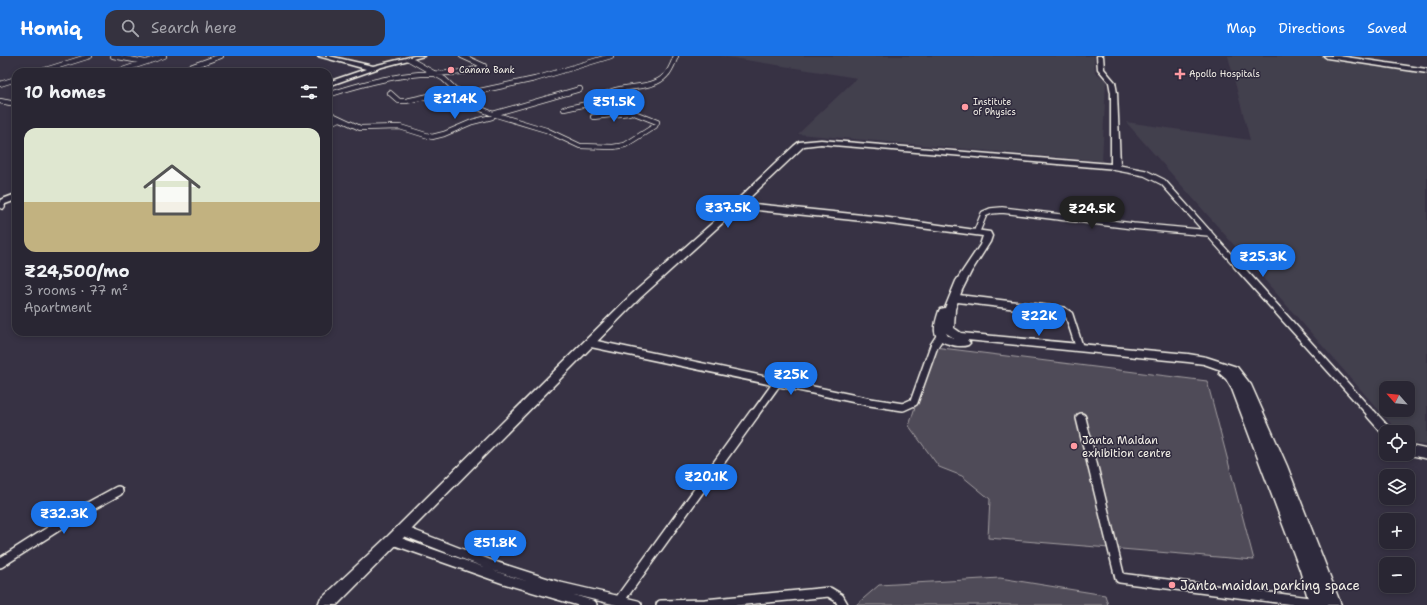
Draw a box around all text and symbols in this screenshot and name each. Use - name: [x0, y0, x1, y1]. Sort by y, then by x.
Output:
- search box: [105, 10, 385, 46]
- text: Homiq: [20, 16, 81, 41]
- icon: search: [119, 17, 141, 39]
- text: Search here: [151, 18, 237, 38]
- text: Map: [1227, 19, 1257, 37]
- text: Directions: [1279, 19, 1345, 37]
- text: Saved: [1367, 19, 1407, 37]
- place label: Canara Bank: [459, 64, 515, 76]
- marker: Canara Bank: [446, 65, 456, 75]
- marker: Apollo Hospitals: [1174, 68, 1186, 80]
- place label: Apollo Hospitals: [1189, 68, 1260, 80]
- text: 10 homes: [24, 81, 106, 103]
- icon: filters: [298, 81, 320, 103]
- pin: ₹21.4K: [422, 86, 488, 120]
- pin: ₹51.5K: [581, 89, 647, 123]
- text: ₹21.4K: [433, 90, 477, 107]
- text: ₹51.5K: [593, 93, 635, 110]
- place label: Institute of Physics: [973, 96, 1016, 118]
- marker: Institute of Physics: [960, 102, 970, 112]
- icon: home: [136, 154, 208, 226]
- pin: ₹37.5K: [695, 195, 761, 229]
- pin: ₹24.5K: [1059, 196, 1125, 230]
- text: ₹37.5K: [705, 199, 751, 216]
- text: ₹24.5K: [1069, 200, 1115, 217]
- pin: ₹25.3K: [1230, 244, 1296, 278]
- text: ₹25.3K: [1239, 248, 1287, 265]
- text: ₹24,500/mo: [24, 260, 129, 282]
- text: 3 rooms · 77 m²: [24, 282, 128, 299]
- text: Apartment: [24, 299, 92, 316]
- pin: ₹22K: [1015, 303, 1063, 337]
- text: ₹22K: [1021, 307, 1057, 324]
- pin: ₹25K: [767, 362, 815, 396]
- text: ₹25K: [773, 366, 809, 383]
- north arrow: [1379, 381, 1415, 417]
- map controls: [1379, 381, 1415, 593]
- button: locate: [1379, 425, 1415, 461]
- place label: Janta Maidan exhibition centre: [1082, 433, 1171, 461]
- marker: Janta Maidan exhibition centre: [1069, 441, 1079, 451]
- pin: ₹20.1K: [673, 464, 739, 498]
- text: ₹20.1K: [684, 468, 728, 485]
- button: layers: [1379, 469, 1415, 505]
- pin: ₹32.3K: [31, 501, 97, 535]
- text: ₹32.3K: [40, 505, 88, 522]
- button: +: [1379, 513, 1415, 549]
- pin: ₹51.8K: [462, 530, 528, 564]
- text: ₹51.8K: [473, 534, 517, 551]
- button: −: [1379, 557, 1415, 593]
- place label: Janta maidan parking space: [1180, 577, 1360, 594]
- marker: Janta maidan parking space: [1167, 580, 1177, 590]

